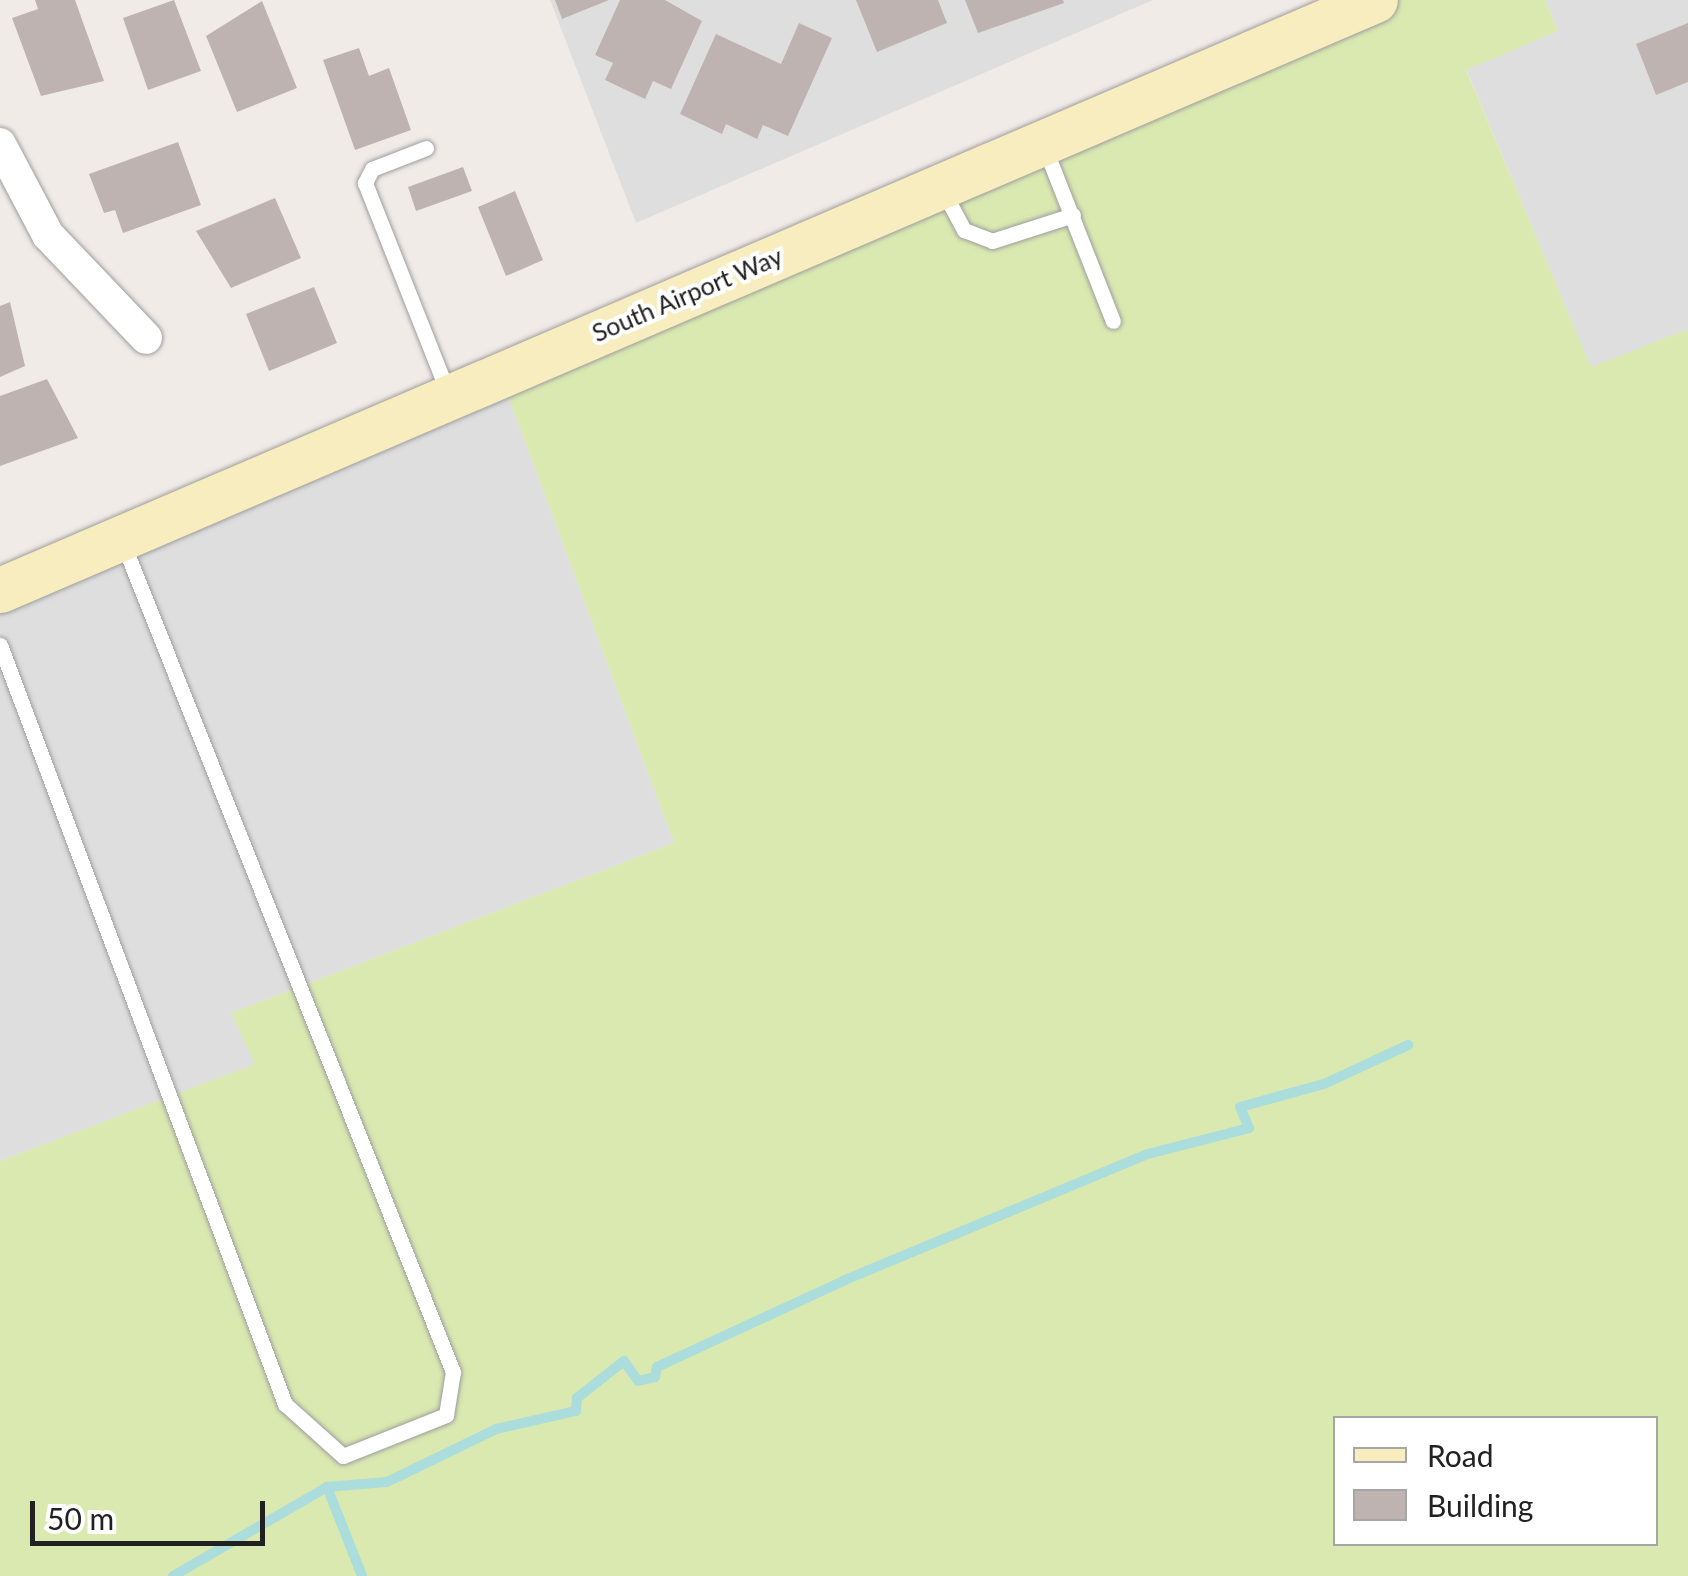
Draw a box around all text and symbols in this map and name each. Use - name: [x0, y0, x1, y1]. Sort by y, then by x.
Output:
- street label: South Airport Way: [587, 240, 787, 348]
- legend: [1333, 1416, 1658, 1546]
- text: Road: [1427, 1437, 1494, 1473]
- scale bar: [35, 1481, 270, 1543]
- text: Building: [1427, 1487, 1533, 1523]
- text: 50 m: [47, 1500, 114, 1536]

